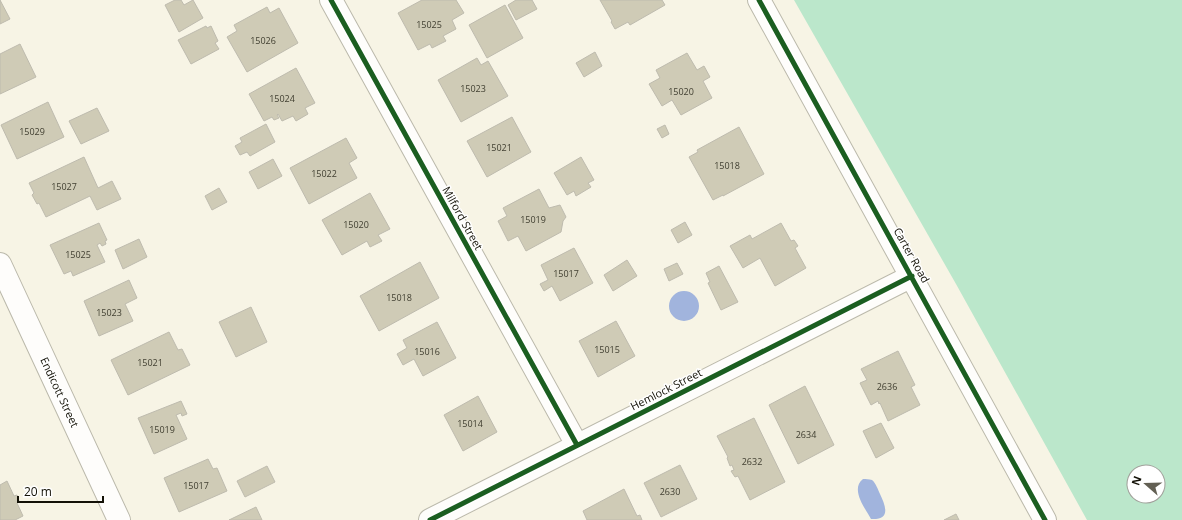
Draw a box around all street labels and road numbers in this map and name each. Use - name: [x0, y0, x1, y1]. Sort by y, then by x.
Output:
- street label: Milford Street: [439, 183, 487, 253]
- street label: Carter Road: [891, 225, 933, 285]
- street label: Endicott Street: [37, 355, 83, 430]
- street label: Hemlock Street: [628, 364, 704, 414]

